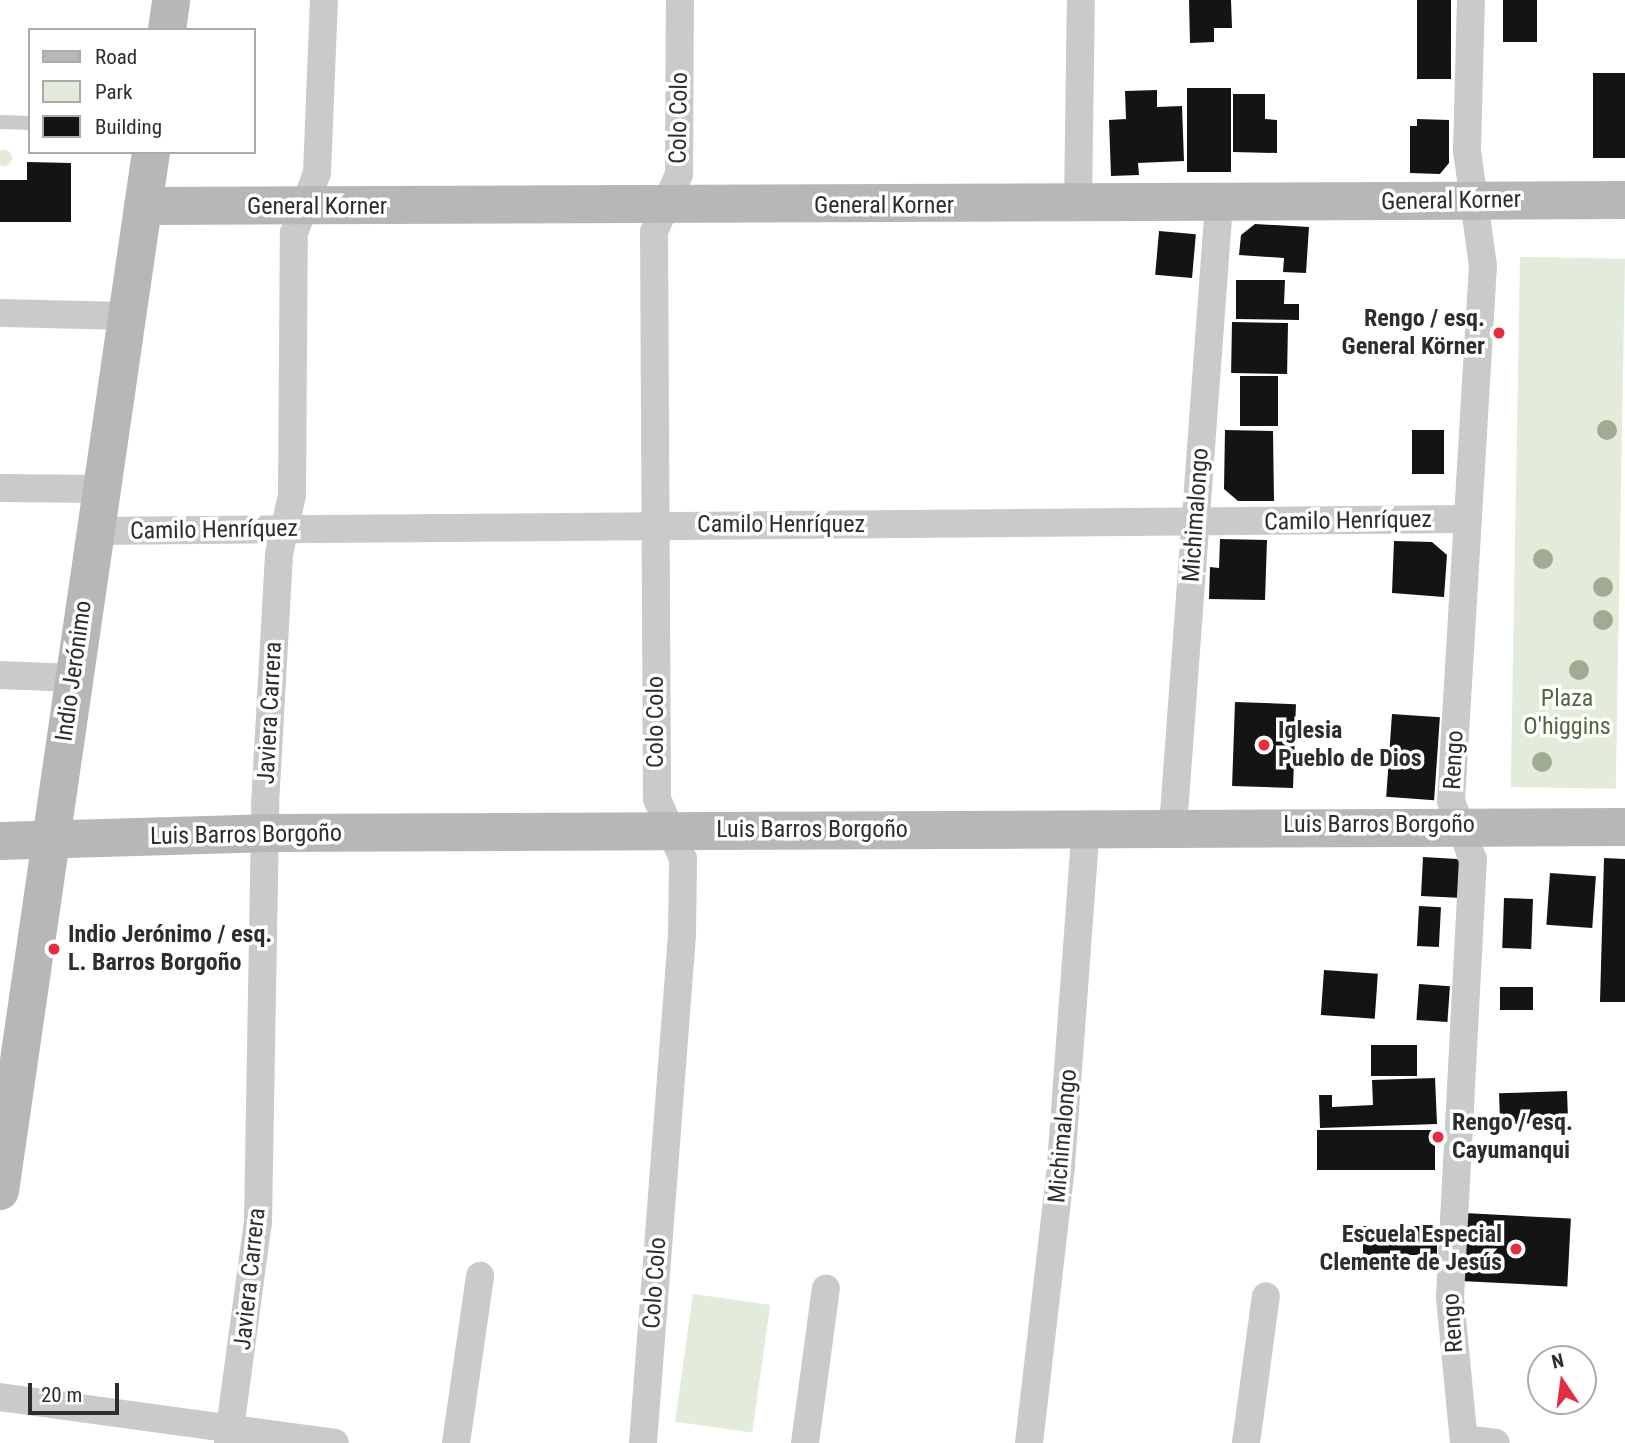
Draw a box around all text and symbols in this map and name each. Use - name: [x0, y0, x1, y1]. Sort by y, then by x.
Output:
- legend: [28, 28, 256, 154]
- text: Road: [95, 45, 137, 69]
- street label: Colo Colo: [664, 72, 694, 164]
- text: Park: [95, 80, 132, 104]
- text: Building: [95, 115, 162, 139]
- street label: General Korner: [1381, 185, 1521, 217]
- street label: General Korner: [814, 192, 954, 220]
- street label: General Korner: [247, 193, 387, 221]
- place label: Rengo / esq. General Körner: [1342, 305, 1485, 361]
- marker: Rengo / esq. General Körner: [1491, 325, 1507, 341]
- street label: Michimalongo: [1177, 447, 1215, 583]
- street label: Camilo Henríquez: [1264, 505, 1432, 537]
- street label: Camilo Henríquez: [697, 511, 865, 539]
- street label: Camilo Henríquez: [130, 514, 298, 546]
- street label: Indio Jerónimo: [50, 599, 98, 743]
- street label: Javiera Carrera: [252, 641, 288, 785]
- street label: Colo Colo: [642, 676, 670, 768]
- park label: Plaza O'higgins: [1523, 685, 1611, 741]
- place label: Iglesia Pueblo de Dios: [1278, 717, 1422, 773]
- street label: Rengo: [1438, 730, 1470, 790]
- marker: Iglesia Pueblo de Dios: [1256, 737, 1272, 753]
- street label: Luis Barros Borgoño: [1283, 811, 1475, 839]
- street label: Luis Barros Borgoño: [716, 816, 908, 844]
- street label: Luis Barros Borgoño: [150, 819, 342, 851]
- place label: Indio Jerónimo / esq. L. Barros Borgoño: [68, 921, 272, 977]
- marker: Indio Jerónimo / esq. L. Barros Borgoño: [46, 941, 62, 957]
- street label: Michimalongo: [1043, 1068, 1083, 1204]
- place label: Rengo / esq. Cayumanqui: [1452, 1109, 1573, 1165]
- marker: Rengo / esq. Cayumanqui: [1430, 1129, 1446, 1145]
- street label: Javiera Carrera: [228, 1206, 272, 1352]
- place label: Escuela Especial Clemente de Jesús: [1320, 1221, 1502, 1277]
- street label: Colo Colo: [637, 1236, 673, 1330]
- marker: Escuela Especial Clemente de Jesús: [1508, 1241, 1524, 1257]
- street label: Rengo: [1437, 1292, 1469, 1354]
- north arrow: [1527, 1345, 1597, 1415]
- text: N: [1549, 1348, 1566, 1374]
- scale bar: [32, 1370, 122, 1414]
- text: 20 m: [41, 1383, 82, 1407]

